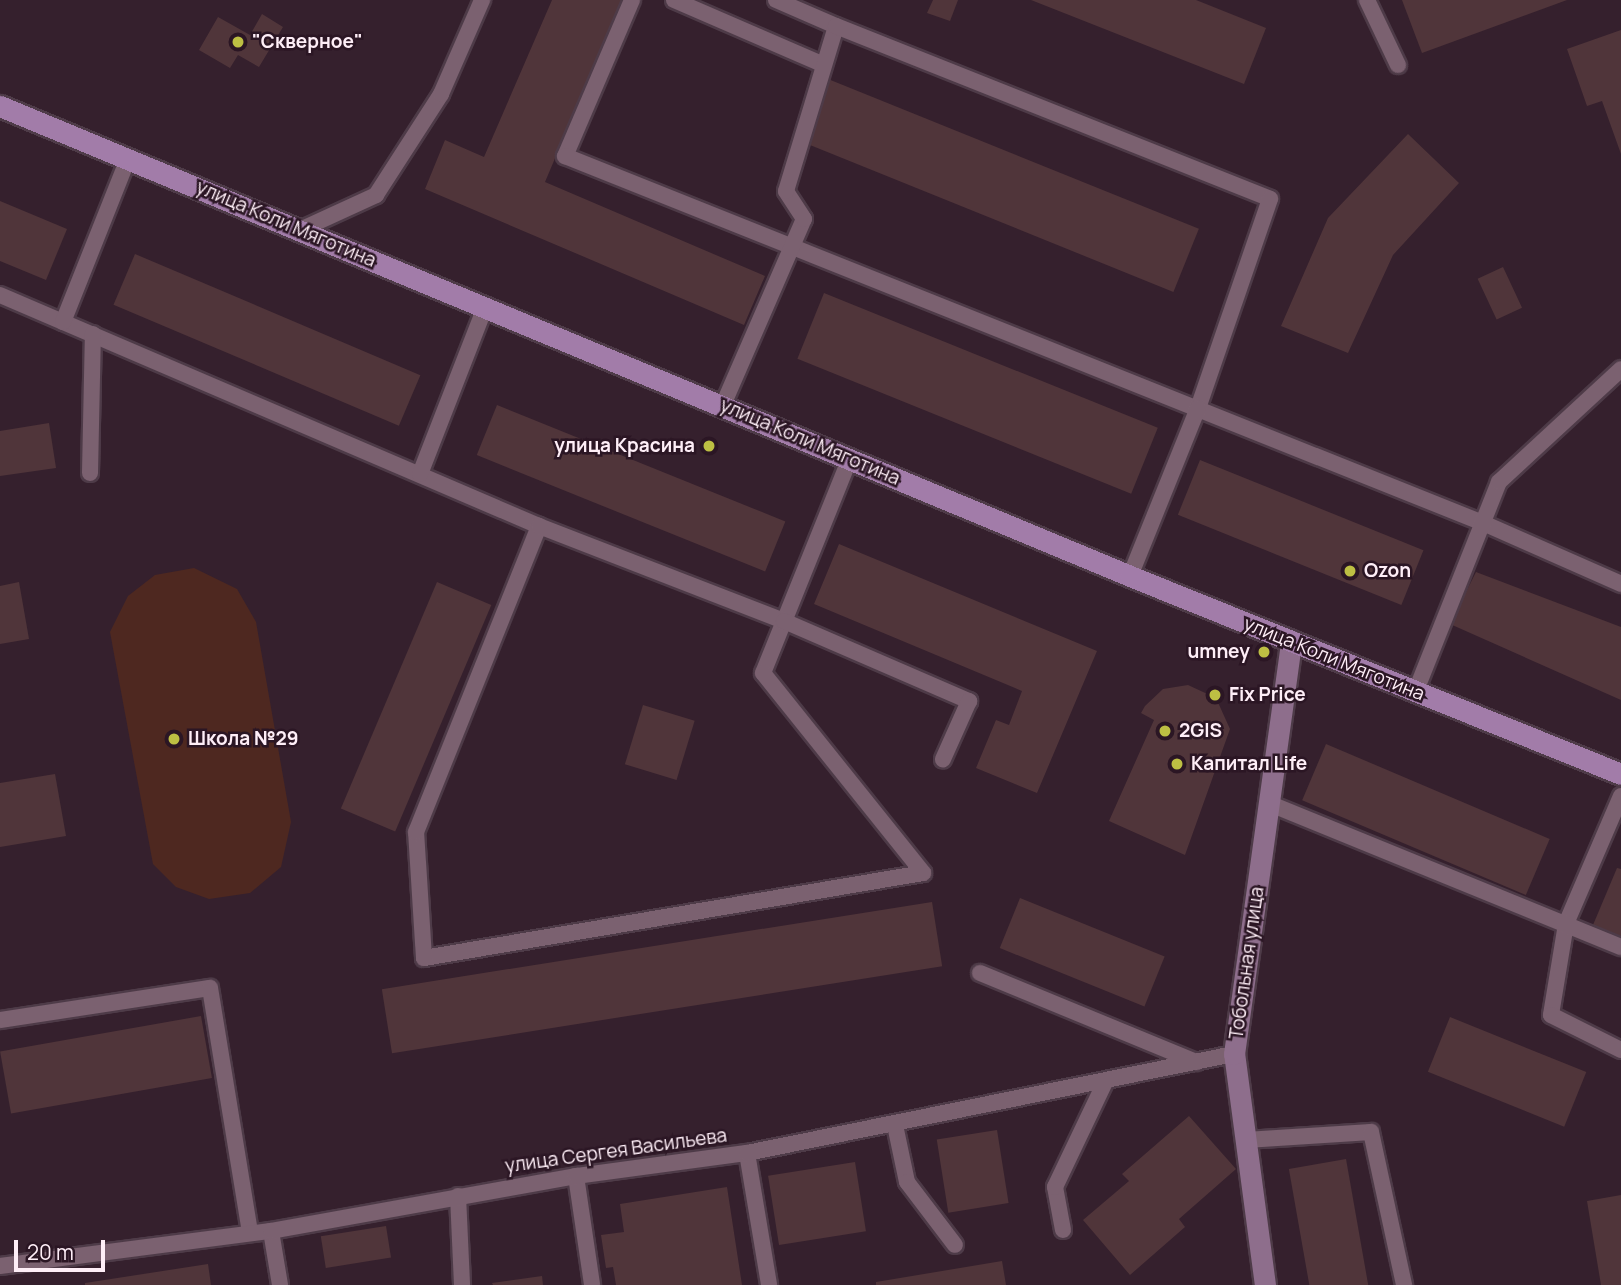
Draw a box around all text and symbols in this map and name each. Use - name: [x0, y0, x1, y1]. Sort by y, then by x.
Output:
- place label: "Скверное": [252, 31, 363, 53]
- marker: "Скверное": [230, 34, 246, 50]
- street label: улица Коли Мяготина: [193, 176, 379, 272]
- street label: улица Коли Мяготина: [717, 394, 903, 490]
- place label: улица Красина: [554, 435, 695, 457]
- marker: улица Красина: [701, 438, 717, 454]
- place label: Ozon: [1364, 560, 1411, 582]
- marker: Ozon: [1342, 563, 1358, 579]
- street label: улица Коли Мяготина: [1240, 612, 1428, 706]
- place label: umney: [1187, 641, 1250, 663]
- marker: umney: [1256, 644, 1272, 660]
- place label: Fix Price: [1229, 684, 1306, 706]
- marker: Fix Price: [1207, 687, 1223, 703]
- place label: 2GIS: [1179, 720, 1222, 742]
- marker: 2GIS: [1157, 723, 1173, 739]
- place label: Школа №29: [188, 728, 299, 750]
- marker: Школа №29: [166, 731, 182, 747]
- place label: Капитал Life: [1191, 753, 1307, 775]
- marker: Капитал Life: [1169, 756, 1185, 772]
- street label: Тобольная улица: [1225, 885, 1269, 1041]
- street label: улица Сергея Васильева: [504, 1124, 728, 1178]
- scale bar: [18, 1226, 108, 1270]
- text: 20 m: [27, 1238, 74, 1266]

